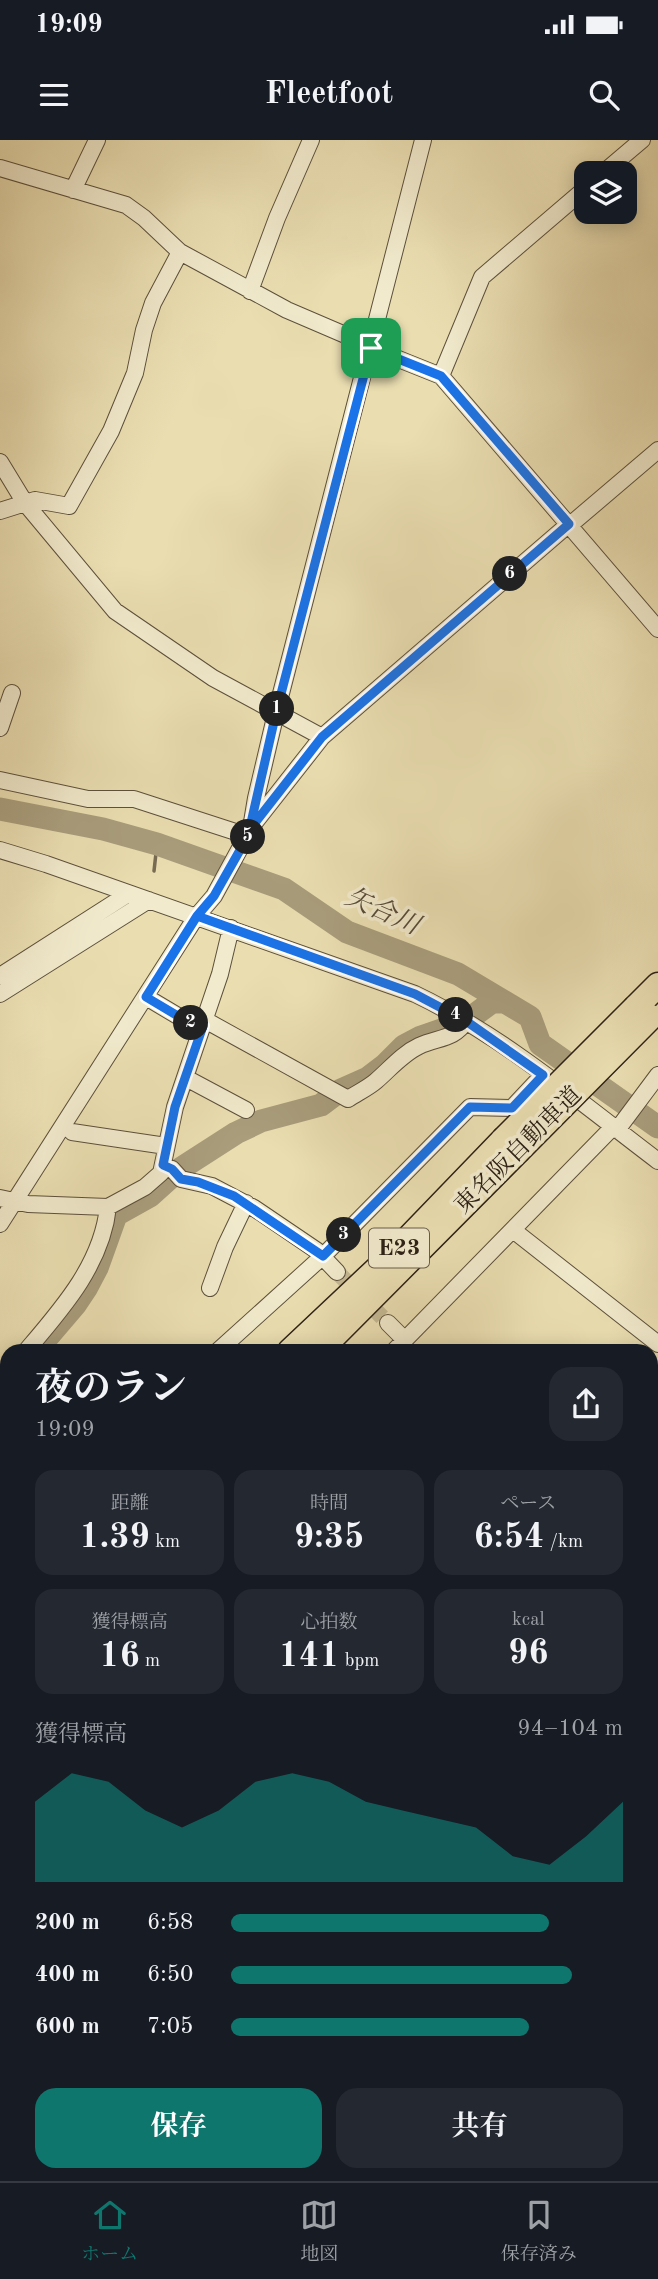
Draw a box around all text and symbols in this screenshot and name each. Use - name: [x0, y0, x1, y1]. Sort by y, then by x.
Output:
- text: 19:09: [35, 12, 103, 38]
- icon: menu: [35, 76, 73, 114]
- icon: search: [585, 76, 623, 114]
- text: Fleetfoot: [265, 79, 393, 111]
- map controls: [574, 161, 637, 224]
- button: layers: [574, 161, 637, 224]
- pin: [341, 318, 401, 378]
- icon: arrive: [352, 329, 390, 367]
- pin: 6: [492, 556, 528, 592]
- text: 6: [504, 564, 515, 583]
- pin: 1: [260, 692, 294, 726]
- text: 1: [271, 699, 282, 718]
- pin: 5: [230, 820, 266, 854]
- text: 5: [242, 827, 253, 846]
- water label: 矢合川: [341, 882, 426, 941]
- pin: 4: [438, 998, 474, 1032]
- text: 4: [450, 1005, 461, 1024]
- pin: 2: [174, 1006, 208, 1040]
- text: 2: [185, 1013, 196, 1032]
- street label: 東名阪自動車道: [449, 1081, 587, 1219]
- pin: 3: [326, 1218, 362, 1252]
- text: 3: [338, 1225, 349, 1244]
- road number: E23: [369, 1228, 429, 1268]
- button: share: [549, 1367, 623, 1441]
- text: 夜のラン: [35, 1371, 187, 1409]
- text: 19:09: [35, 1418, 95, 1441]
- text: 距離: [111, 1495, 149, 1514]
- text: 時間: [310, 1495, 348, 1514]
- text: ペース: [500, 1495, 556, 1514]
- text: 1.39: [79, 1520, 150, 1555]
- text: 9:35: [294, 1520, 364, 1555]
- text: 6:54: [474, 1520, 544, 1555]
- text: km: [150, 1533, 180, 1552]
- text: /km: [544, 1533, 583, 1552]
- text: kcal: [512, 1611, 545, 1630]
- text: 獲得標高: [92, 1614, 168, 1633]
- text: 心拍数: [300, 1614, 358, 1633]
- text: 96: [508, 1636, 549, 1671]
- text: 16: [99, 1639, 140, 1674]
- text: 141: [279, 1639, 339, 1674]
- text: m: [140, 1652, 160, 1671]
- text: bpm: [339, 1652, 379, 1671]
- text: 94–104 m: [517, 1717, 623, 1740]
- text: 獲得標高: [35, 1723, 127, 1746]
- text: 200 m: [35, 1911, 100, 1934]
- text: 6:58: [147, 1911, 193, 1934]
- text: 400 m: [35, 1963, 100, 1986]
- text: 6:50: [147, 1963, 193, 1986]
- text: 600 m: [35, 2015, 100, 2038]
- text: 7:05: [147, 2015, 193, 2038]
- button: 保存: [35, 2088, 322, 2168]
- button: 共有: [336, 2088, 623, 2168]
- tab: ホーム: [81, 2196, 138, 2267]
- tab: 地図: [300, 2196, 339, 2267]
- tab: 保存済み: [501, 2196, 577, 2267]

